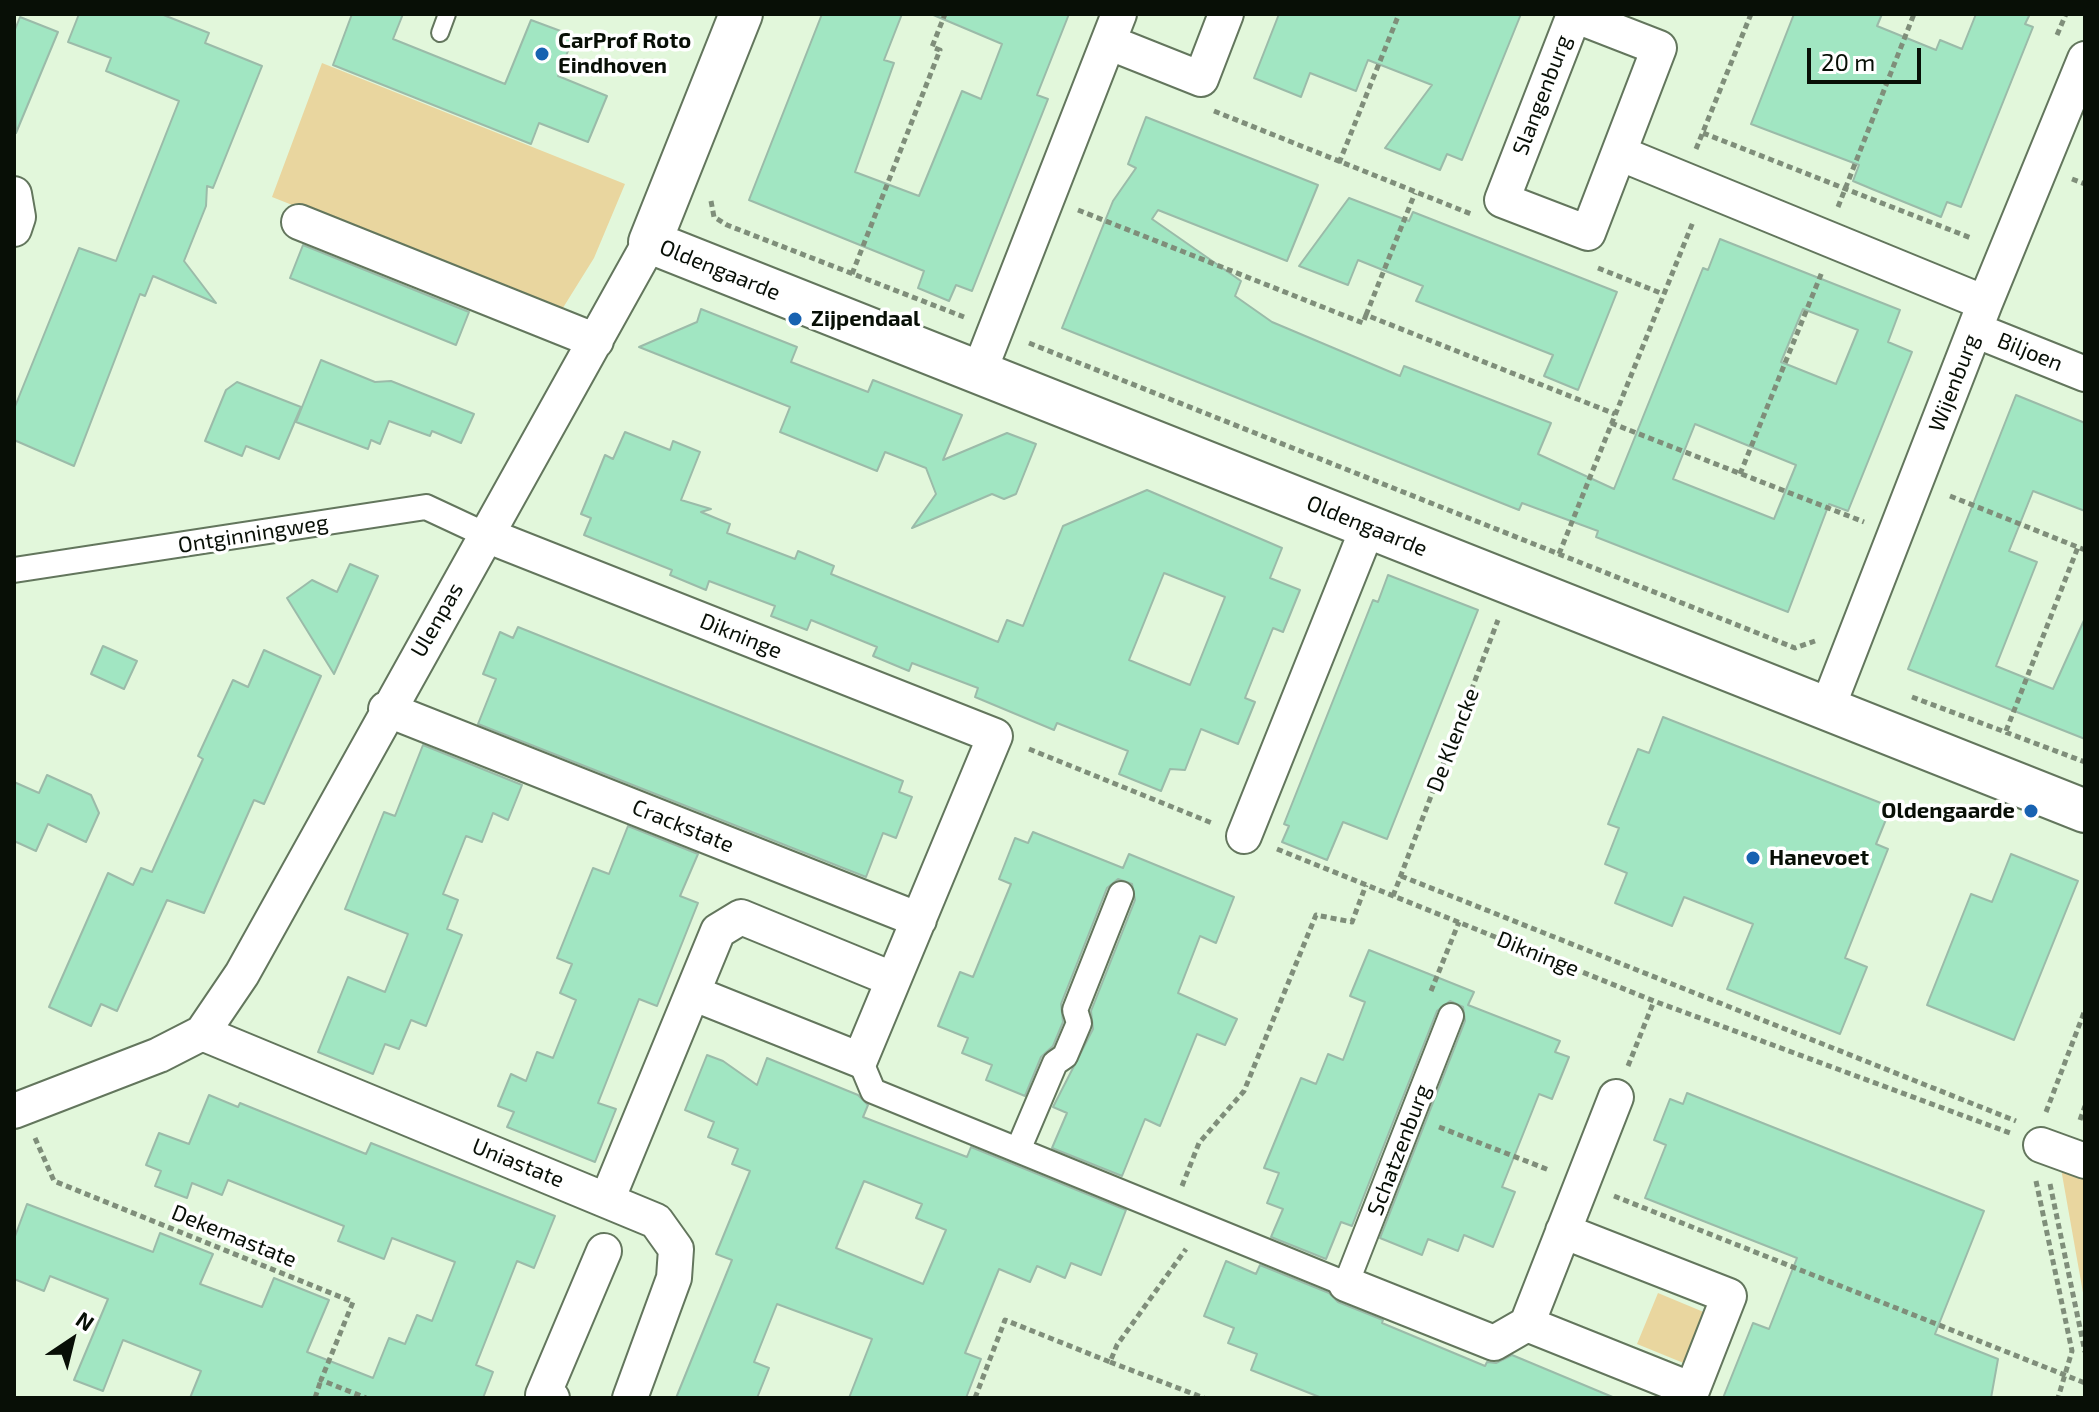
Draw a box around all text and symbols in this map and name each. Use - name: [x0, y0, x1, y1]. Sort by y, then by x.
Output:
- place label: CarProf Roto Eindhoven: [558, 28, 691, 80]
- street label: Slangenburg: [1507, 31, 1577, 159]
- scale bar: [1811, 32, 1925, 82]
- marker: CarProf Roto Eindhoven: [533, 45, 551, 63]
- text: 20 m: [1821, 47, 1875, 76]
- street label: Oldengaarde: [656, 234, 784, 306]
- place label: Zijpendaal: [811, 306, 920, 332]
- marker: Zijpendaal: [786, 310, 804, 328]
- street label: Biljoen: [1993, 327, 2067, 377]
- street label: Wijenburg: [1923, 330, 1985, 436]
- street label: Oldengaarde: [1303, 490, 1431, 562]
- street label: Ontginningweg: [176, 509, 330, 559]
- street label: Ulenpas: [405, 578, 469, 662]
- street label: Dikninge: [696, 608, 786, 664]
- street label: De Klencke: [1421, 684, 1485, 796]
- street label: Crackstate: [628, 794, 738, 858]
- place label: Oldengaarde: [1881, 798, 2015, 824]
- marker: Oldengaarde: [2022, 802, 2040, 820]
- place label: Hanevoet: [1769, 845, 1869, 871]
- marker: Hanevoet: [1744, 849, 1762, 867]
- street label: Dikninge: [1493, 926, 1583, 982]
- street label: Schatzenburg: [1362, 1081, 1436, 1219]
- street label: Uniastate: [468, 1133, 568, 1193]
- street label: Dekemastate: [168, 1199, 300, 1273]
- north arrow: [32, 1300, 112, 1380]
- text: N: [72, 1305, 100, 1336]

